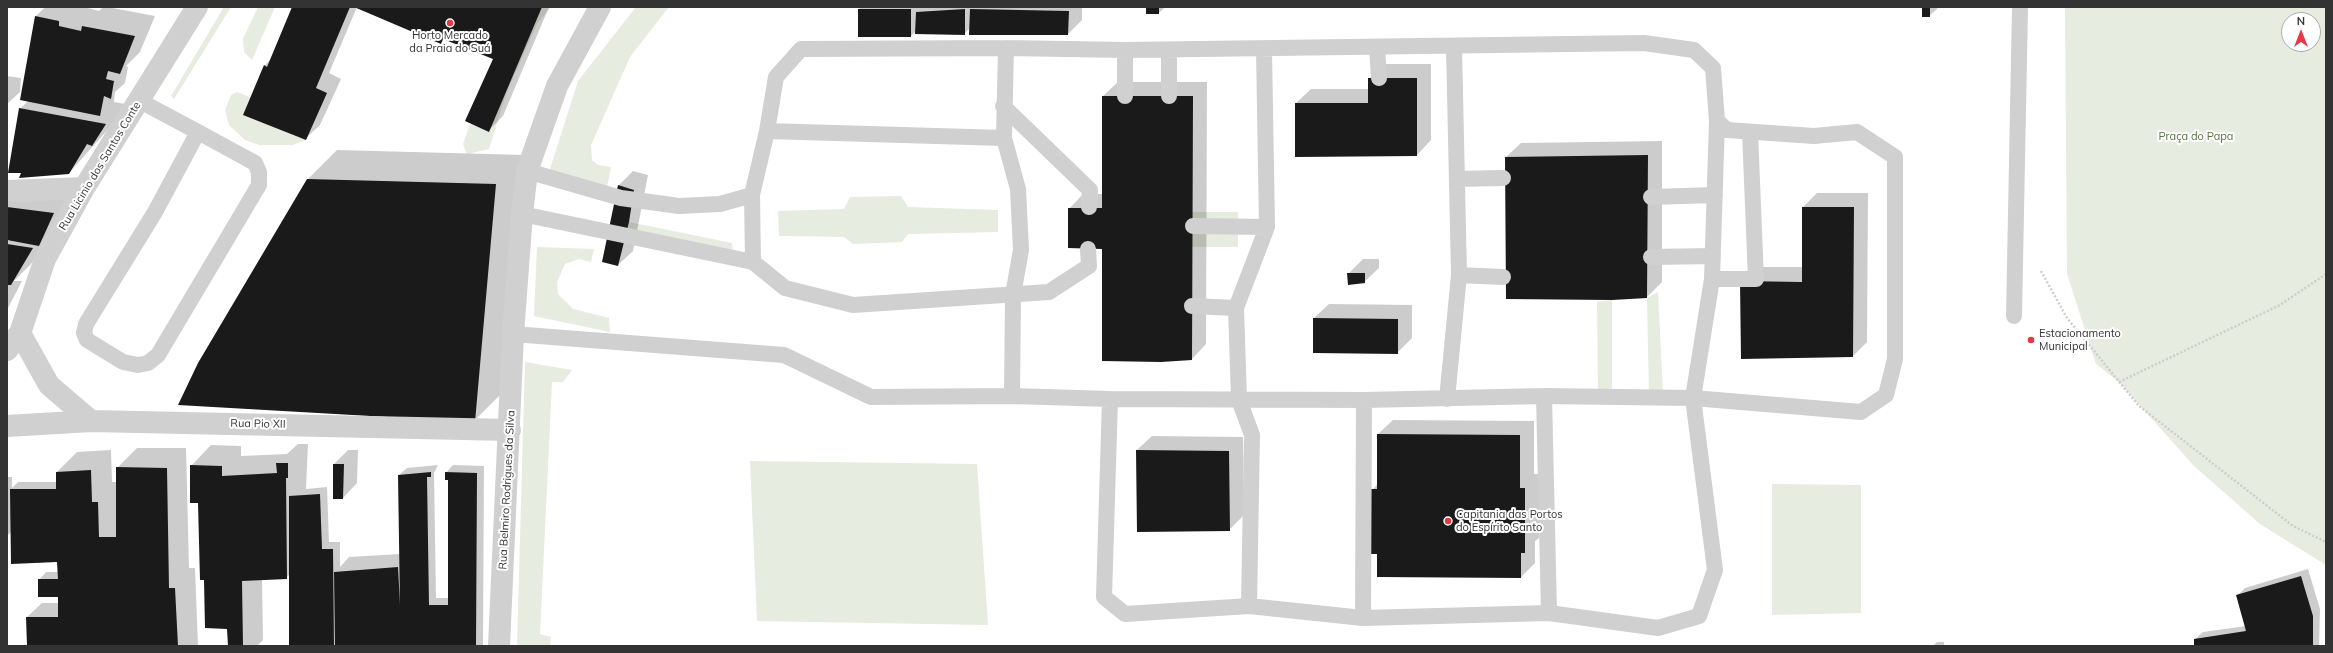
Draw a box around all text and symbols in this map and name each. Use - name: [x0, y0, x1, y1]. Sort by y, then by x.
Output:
- north arrow: [2281, 12, 2321, 52]
- text: N: [2297, 14, 2305, 28]
- marker: Horto Mercado da Praia do Suá: [445, 18, 455, 28]
- place label: Horto Mercado da Praia do Suá: [409, 29, 491, 55]
- street label: Rua Licinio dos Santos Conte: [56, 99, 144, 233]
- park label: Praça do Papa: [2159, 130, 2233, 144]
- place label: Estacionamento Municipal: [2039, 327, 2121, 353]
- marker: Estacionamento Municipal: [2026, 335, 2036, 345]
- street label: Rua Belmiro Rodrigues da Silva: [496, 410, 518, 570]
- street label: Rua Pio XII: [230, 417, 286, 431]
- place label: Capitania das Portos do Espírito Santo: [1456, 508, 1563, 534]
- marker: Capitania das Portos do Espírito Santo: [1443, 516, 1453, 526]

